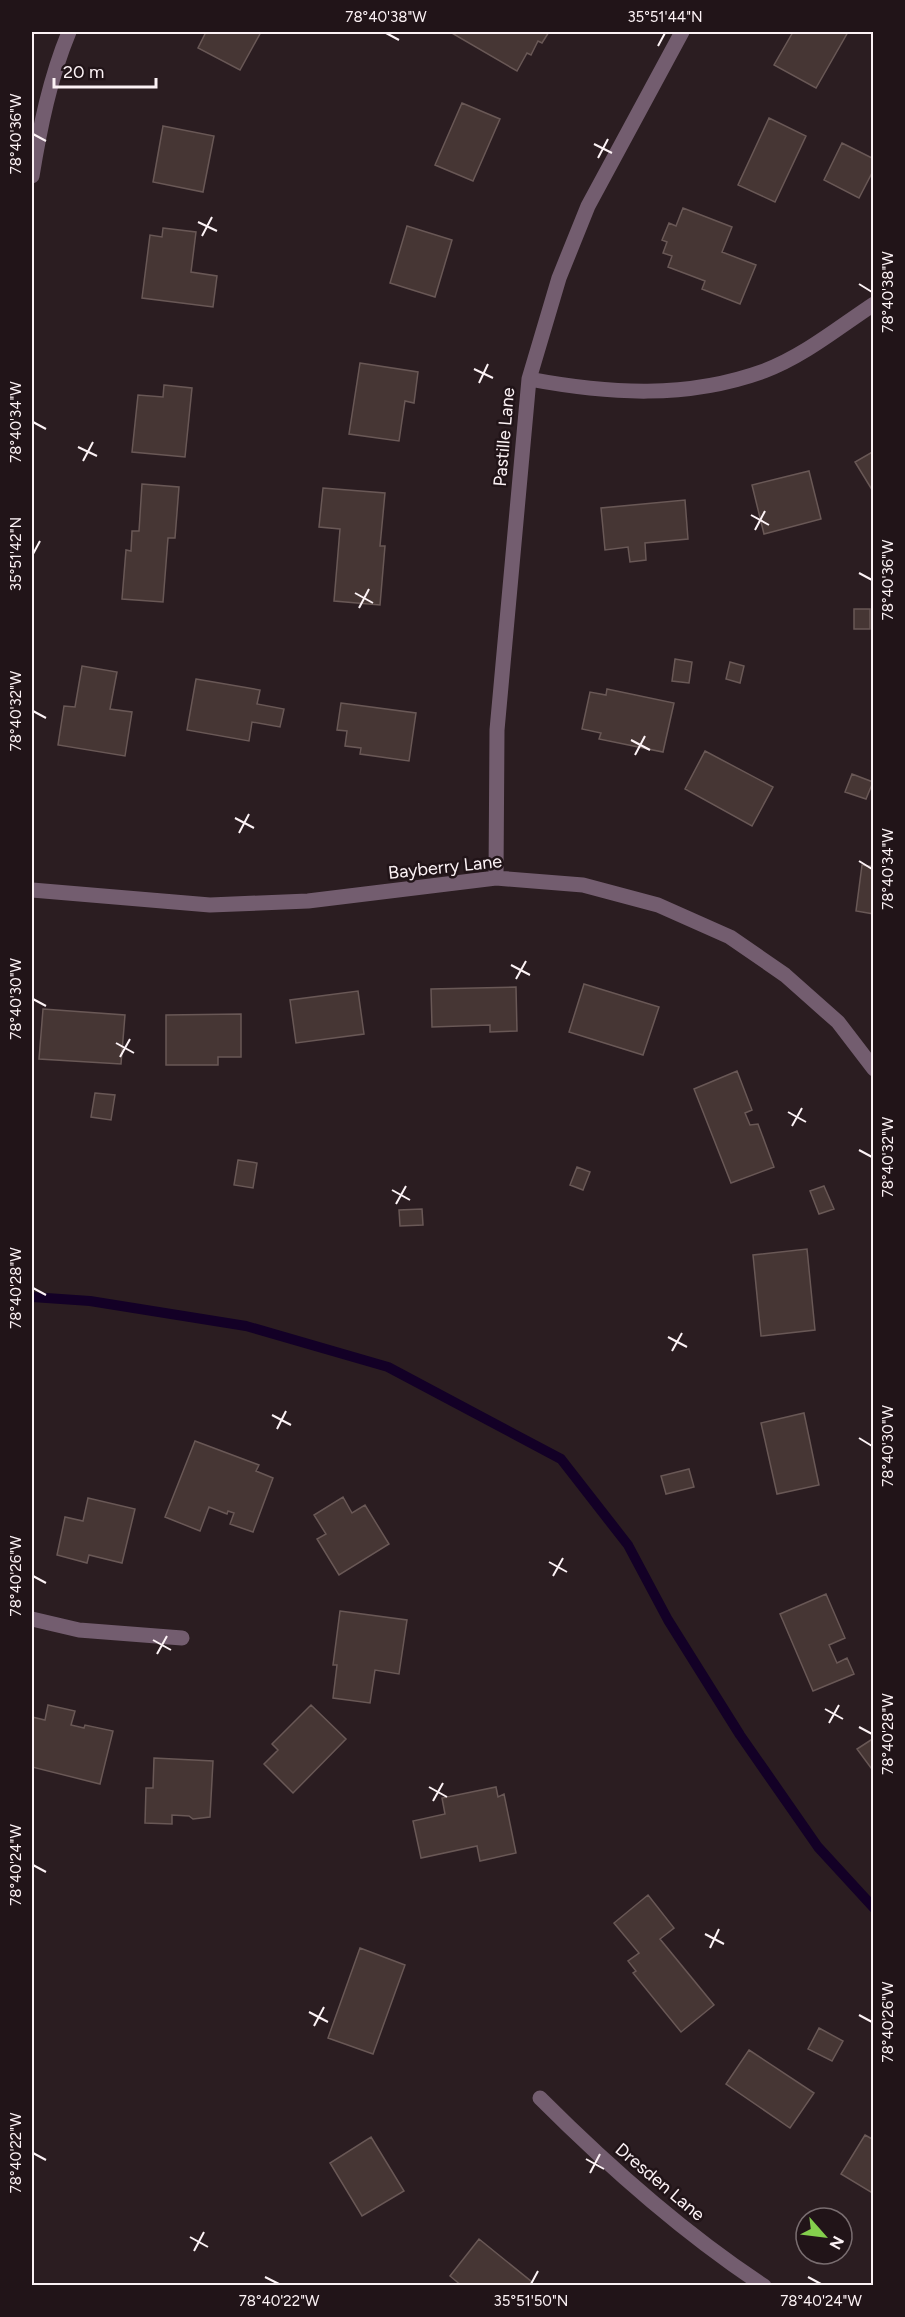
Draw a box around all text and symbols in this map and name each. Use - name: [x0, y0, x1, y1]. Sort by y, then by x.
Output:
- text: 78°40'38"W: [345, 8, 427, 26]
- text: 35°51'44"N: [627, 8, 703, 26]
- scale bar: [54, 51, 156, 89]
- text: 20 m: [63, 61, 104, 83]
- text: 78°40'36"W: [7, 93, 25, 174]
- text: 78°40'38"W: [879, 251, 897, 333]
- text: 78°40'34"W: [7, 381, 25, 463]
- street label: Pastille Lane: [489, 386, 519, 487]
- text: 35°51'42"N: [7, 517, 25, 591]
- text: 78°40'36"W: [879, 539, 897, 620]
- text: 78°40'32"W: [7, 670, 25, 751]
- text: 78°40'34"W: [879, 828, 897, 910]
- street label: Bayberry Lane: [387, 850, 503, 884]
- text: 78°40'30"W: [7, 958, 25, 1040]
- text: 78°40'32"W: [879, 1116, 897, 1197]
- text: 78°40'28"W: [7, 1247, 25, 1329]
- text: 78°40'30"W: [879, 1405, 897, 1487]
- text: 78°40'26"W: [7, 1535, 25, 1616]
- text: 78°40'28"W: [879, 1693, 897, 1775]
- text: 78°40'24"W: [7, 1824, 25, 1906]
- text: 78°40'26"W: [879, 1981, 897, 2062]
- text: 78°40'22"W: [7, 2112, 25, 2193]
- street label: Dresden Lane: [611, 2138, 709, 2226]
- north arrow: [794, 2206, 854, 2266]
- text: N: [826, 2233, 848, 2253]
- text: 78°40'22"W: [239, 2292, 320, 2310]
- text: 35°51'50"N: [494, 2292, 568, 2310]
- text: 78°40'24"W: [780, 2292, 862, 2310]

